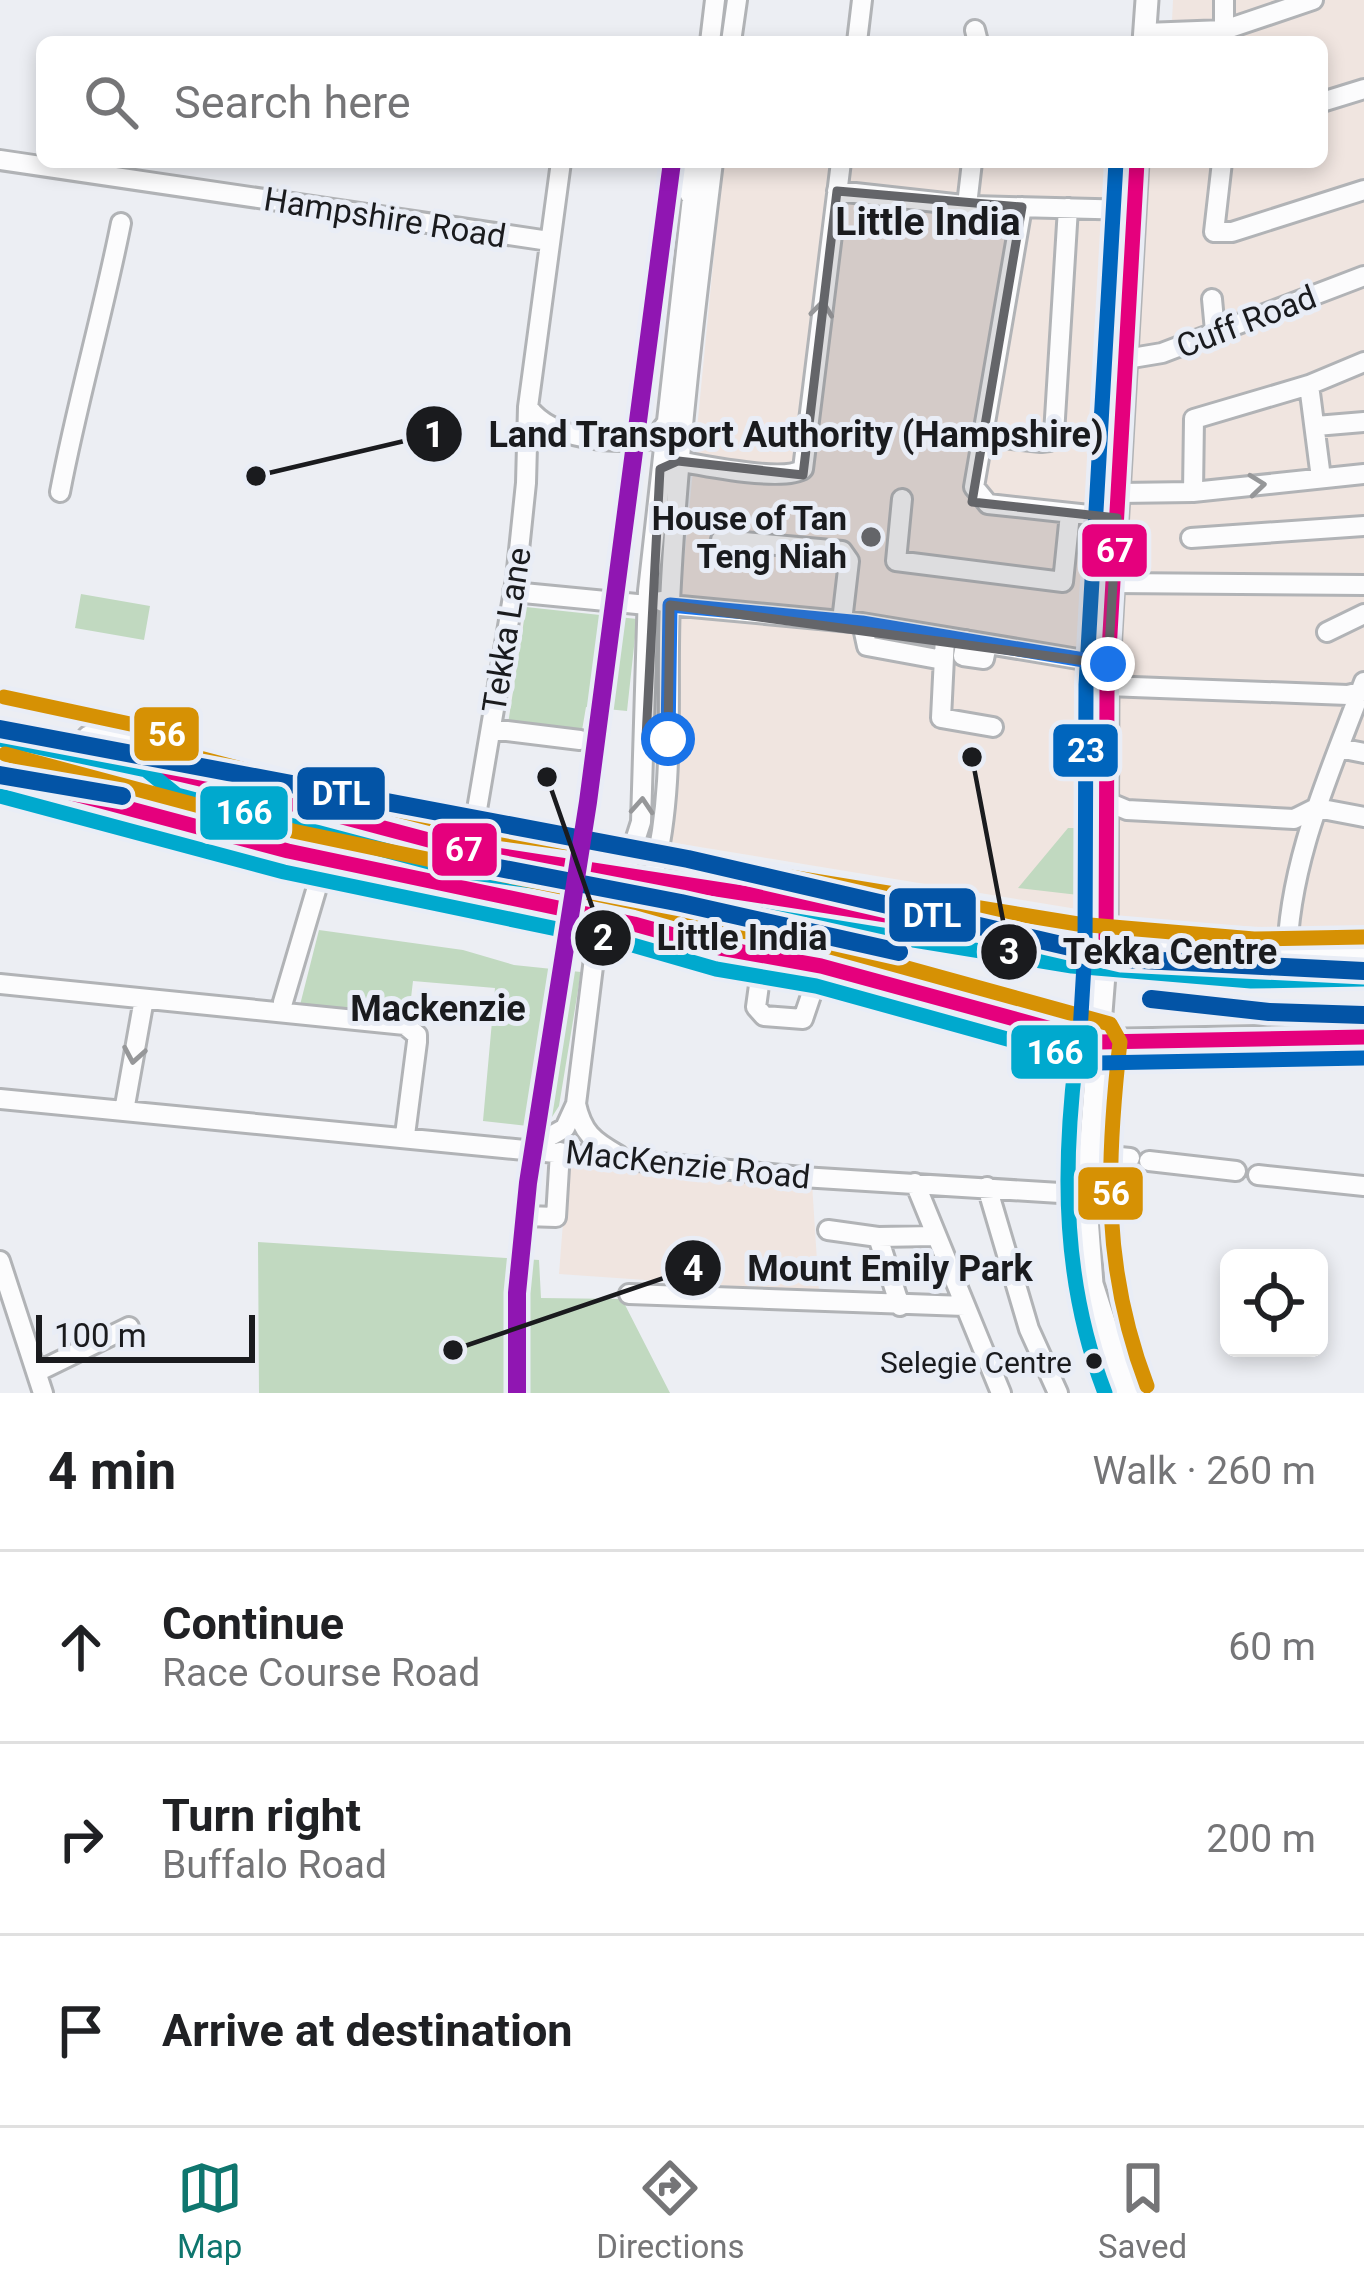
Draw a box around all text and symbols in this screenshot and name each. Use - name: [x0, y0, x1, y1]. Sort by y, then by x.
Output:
- search box: [36, 36, 1328, 168]
- icon: search: [78, 69, 144, 135]
- text: Search here: [174, 76, 411, 129]
- street label: Hampshire Road: [261, 179, 509, 256]
- district label: Little India: [835, 199, 1021, 245]
- street label: Cuff Road: [1171, 277, 1322, 366]
- one-way arrow: [808, 299, 834, 319]
- callout: Land Transport Authority (Hampshire): [404, 398, 1128, 470]
- text: 1: [424, 414, 444, 456]
- text: Land Transport Authority (Hampshire): [488, 414, 1104, 456]
- one-way arrow: [1248, 473, 1267, 498]
- place label: House of Tan Teng Niah: [652, 499, 847, 576]
- line badge: 67: [1080, 522, 1149, 579]
- marker: House of Tan Teng Niah: [858, 524, 884, 550]
- text: 67: [1096, 531, 1134, 570]
- street label: Tekka Lane: [474, 545, 539, 715]
- route end: [1081, 637, 1135, 691]
- line badge: 56: [132, 705, 201, 763]
- route start: [641, 712, 695, 766]
- text: 56: [148, 715, 186, 754]
- line badge: 23: [1051, 722, 1120, 779]
- text: 23: [1067, 731, 1105, 770]
- line badge: DTL: [295, 765, 387, 822]
- text: DTL: [312, 774, 370, 813]
- line badge: 166: [198, 784, 290, 842]
- text: 166: [216, 793, 272, 832]
- one-way arrow: [628, 796, 654, 815]
- line badge: 67: [430, 821, 499, 878]
- text: 67: [445, 830, 483, 869]
- line badge: DTL: [887, 886, 978, 944]
- text: DTL: [903, 896, 961, 935]
- callout: Little India: [573, 902, 852, 974]
- callout: Tekka Centre: [979, 916, 1301, 988]
- text: 2: [593, 917, 613, 959]
- text: Little India: [656, 917, 828, 959]
- text: 3: [999, 931, 1019, 973]
- text: Tekka Centre: [1063, 931, 1277, 973]
- district label: Mackenzie: [350, 988, 526, 1030]
- line badge: 166: [1009, 1023, 1100, 1081]
- text: 166: [1027, 1033, 1083, 1072]
- one-way arrow: [122, 1045, 148, 1065]
- street label: MacKenzie Road: [564, 1132, 812, 1197]
- line badge: 56: [1076, 1165, 1145, 1222]
- text: 56: [1092, 1174, 1130, 1213]
- callout: Mount Emily Park: [663, 1232, 1057, 1304]
- text: 4: [683, 1248, 703, 1290]
- text: Mount Emily Park: [747, 1248, 1034, 1290]
- map controls: [1220, 1249, 1328, 1357]
- button: locate: [1220, 1249, 1328, 1357]
- scale bar: [36, 1309, 255, 1362]
- text: 100 m: [54, 1316, 147, 1355]
- place label: Selegie Centre: [880, 1345, 1072, 1380]
- marker: Selegie Centre: [1083, 1350, 1105, 1372]
- text: 4 min: [48, 1442, 176, 1501]
- text: Walk · 260 m: [1092, 1448, 1316, 1494]
- text: Continue: [162, 1597, 344, 1650]
- icon: ahead: [48, 1614, 114, 1680]
- text: 60 m: [1228, 1624, 1316, 1670]
- text: Race Course Road: [162, 1650, 480, 1696]
- text: Turn right: [162, 1789, 361, 1842]
- icon: right: [48, 1806, 114, 1872]
- text: 200 m: [1206, 1816, 1316, 1862]
- text: Buffalo Road: [162, 1842, 387, 1888]
- icon: arrive: [48, 1998, 114, 2064]
- text: Arrive at destination: [162, 2004, 573, 2057]
- tab: Map: [177, 2155, 243, 2266]
- tab: Directions: [596, 2155, 745, 2266]
- tab: Saved: [1098, 2155, 1187, 2266]

